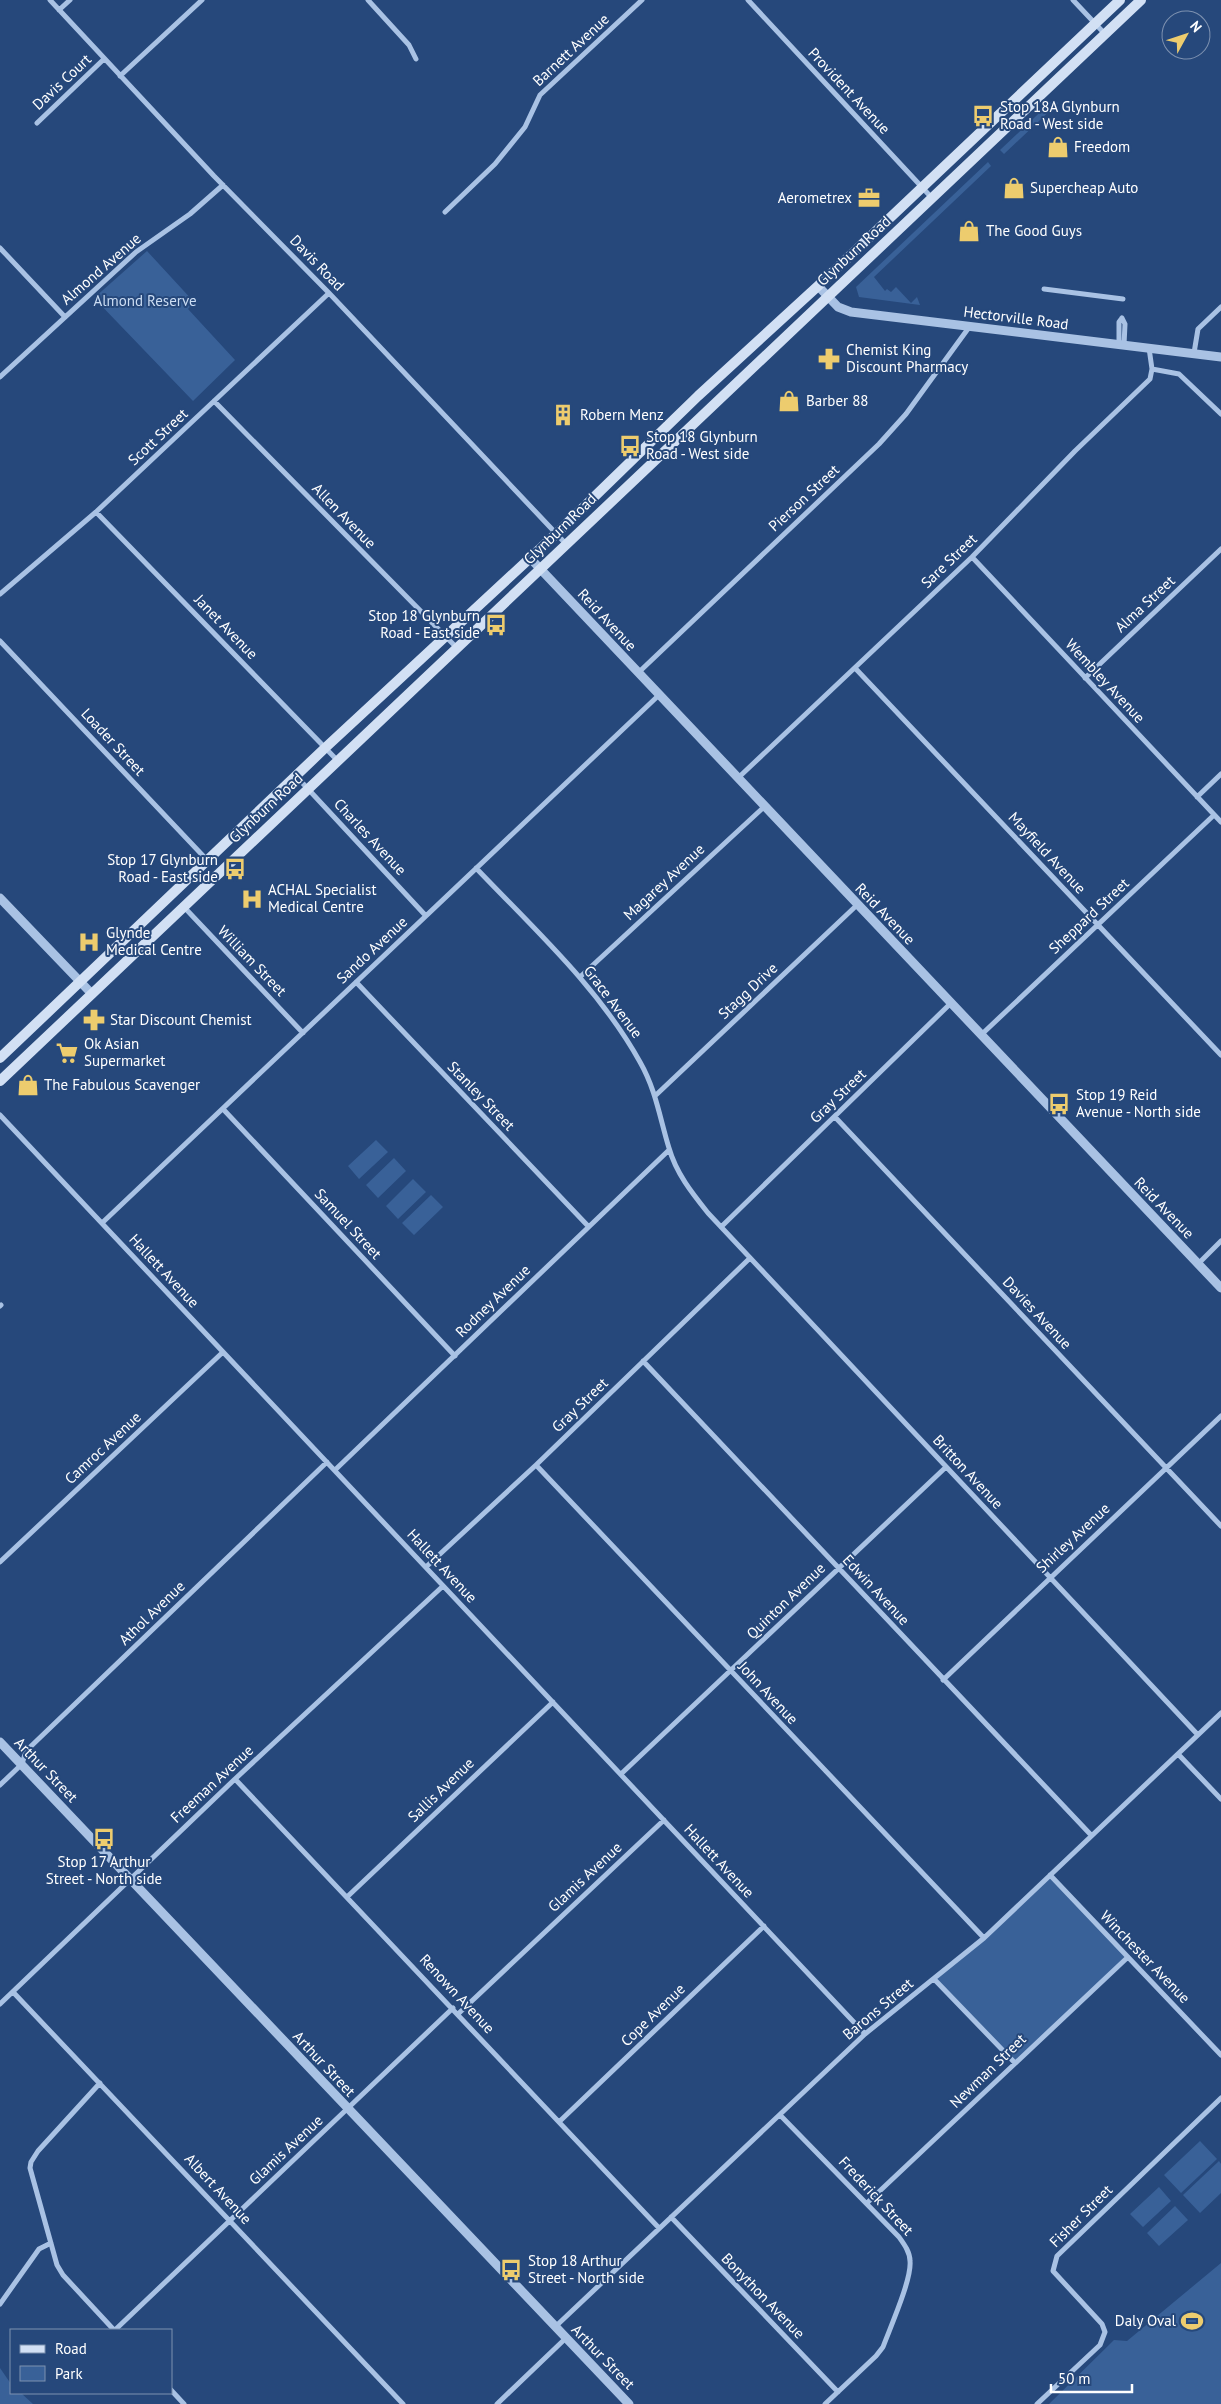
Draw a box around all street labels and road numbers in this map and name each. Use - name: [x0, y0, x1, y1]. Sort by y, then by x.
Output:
- street label: Barnett Avenue: [528, 9, 613, 90]
- street label: Provident Avenue: [804, 43, 894, 138]
- street label: Davis Court: [28, 50, 95, 114]
- street label: Glynburn Road: [813, 212, 895, 290]
- street label: Almond Avenue: [57, 229, 145, 309]
- street label: Davis Road: [286, 231, 349, 295]
- street label: Hectorville Road: [962, 302, 1070, 333]
- street label: Scott Street: [124, 404, 192, 469]
- street label: Pierson Street: [764, 460, 843, 535]
- street label: Allen Avenue: [308, 479, 380, 552]
- street label: Glynburn Road: [519, 489, 600, 568]
- street label: Sare Street: [917, 529, 981, 592]
- street label: Alma Street: [1111, 571, 1179, 636]
- street label: Reid Avenue: [574, 585, 641, 655]
- street label: Janet Avenue: [190, 589, 262, 663]
- street label: Wembley Avenue: [1062, 635, 1149, 727]
- street label: Loader Street: [77, 704, 149, 779]
- street label: Glynburn Road: [225, 769, 307, 847]
- street label: Charles Avenue: [330, 794, 411, 879]
- street label: Mayfield Avenue: [1005, 808, 1090, 897]
- street label: Magarey Avenue: [619, 839, 708, 924]
- street label: Sheppard Street: [1045, 874, 1133, 958]
- street label: Reid Avenue: [851, 879, 919, 948]
- street label: Sando Avenue: [332, 912, 411, 987]
- street label: William Street: [214, 921, 291, 1000]
- street label: Stagg Drive: [714, 958, 781, 1023]
- street label: Grace Avenue: [580, 962, 647, 1042]
- street label: Stanley Street: [444, 1057, 519, 1134]
- street label: Gray Street: [806, 1064, 870, 1127]
- street label: Reid Avenue: [1130, 1173, 1198, 1242]
- street label: Samuel Street: [311, 1184, 386, 1263]
- street label: Hallett Avenue: [125, 1230, 204, 1312]
- street label: Rodney Avenue: [451, 1260, 534, 1341]
- street label: Davies Avenue: [999, 1272, 1076, 1353]
- street label: Gray Street: [548, 1373, 612, 1436]
- street label: Camroc Avenue: [60, 1407, 145, 1488]
- street label: Britton Avenue: [929, 1431, 1008, 1513]
- street label: Shirley Avenue: [1032, 1499, 1113, 1577]
- street label: Hallett Avenue: [403, 1525, 482, 1607]
- street label: Edwin Avenue: [839, 1550, 914, 1629]
- street label: Quinton Avenue: [742, 1558, 829, 1643]
- street label: Athol Avenue: [115, 1576, 189, 1649]
- street label: John Avenue: [734, 1656, 802, 1728]
- street label: Arthur Street: [11, 1733, 82, 1806]
- street label: Freeman Avenue: [166, 1740, 257, 1827]
- street label: Sallis Avenue: [404, 1753, 478, 1826]
- street label: Hallett Avenue: [680, 1820, 759, 1902]
- street label: Glamis Avenue: [544, 1838, 625, 1916]
- street label: Winchester Avenue: [1096, 1906, 1194, 2007]
- street label: Renown Avenue: [416, 1950, 499, 2037]
- street label: Barons Street: [839, 1974, 917, 2044]
- street label: Cope Avenue: [616, 1979, 689, 2050]
- street label: Arthur Street: [289, 2027, 360, 2101]
- street label: Newman Street: [946, 2030, 1030, 2112]
- street label: Glamis Avenue: [245, 2111, 326, 2189]
- street label: Albert Avenue: [181, 2149, 256, 2228]
- street label: Frederick Street: [835, 2152, 918, 2239]
- street label: Fisher Street: [1045, 2180, 1116, 2251]
- street label: Bonython Avenue: [718, 2249, 809, 2343]
- street label: Arthur Street: [568, 2320, 639, 2393]

